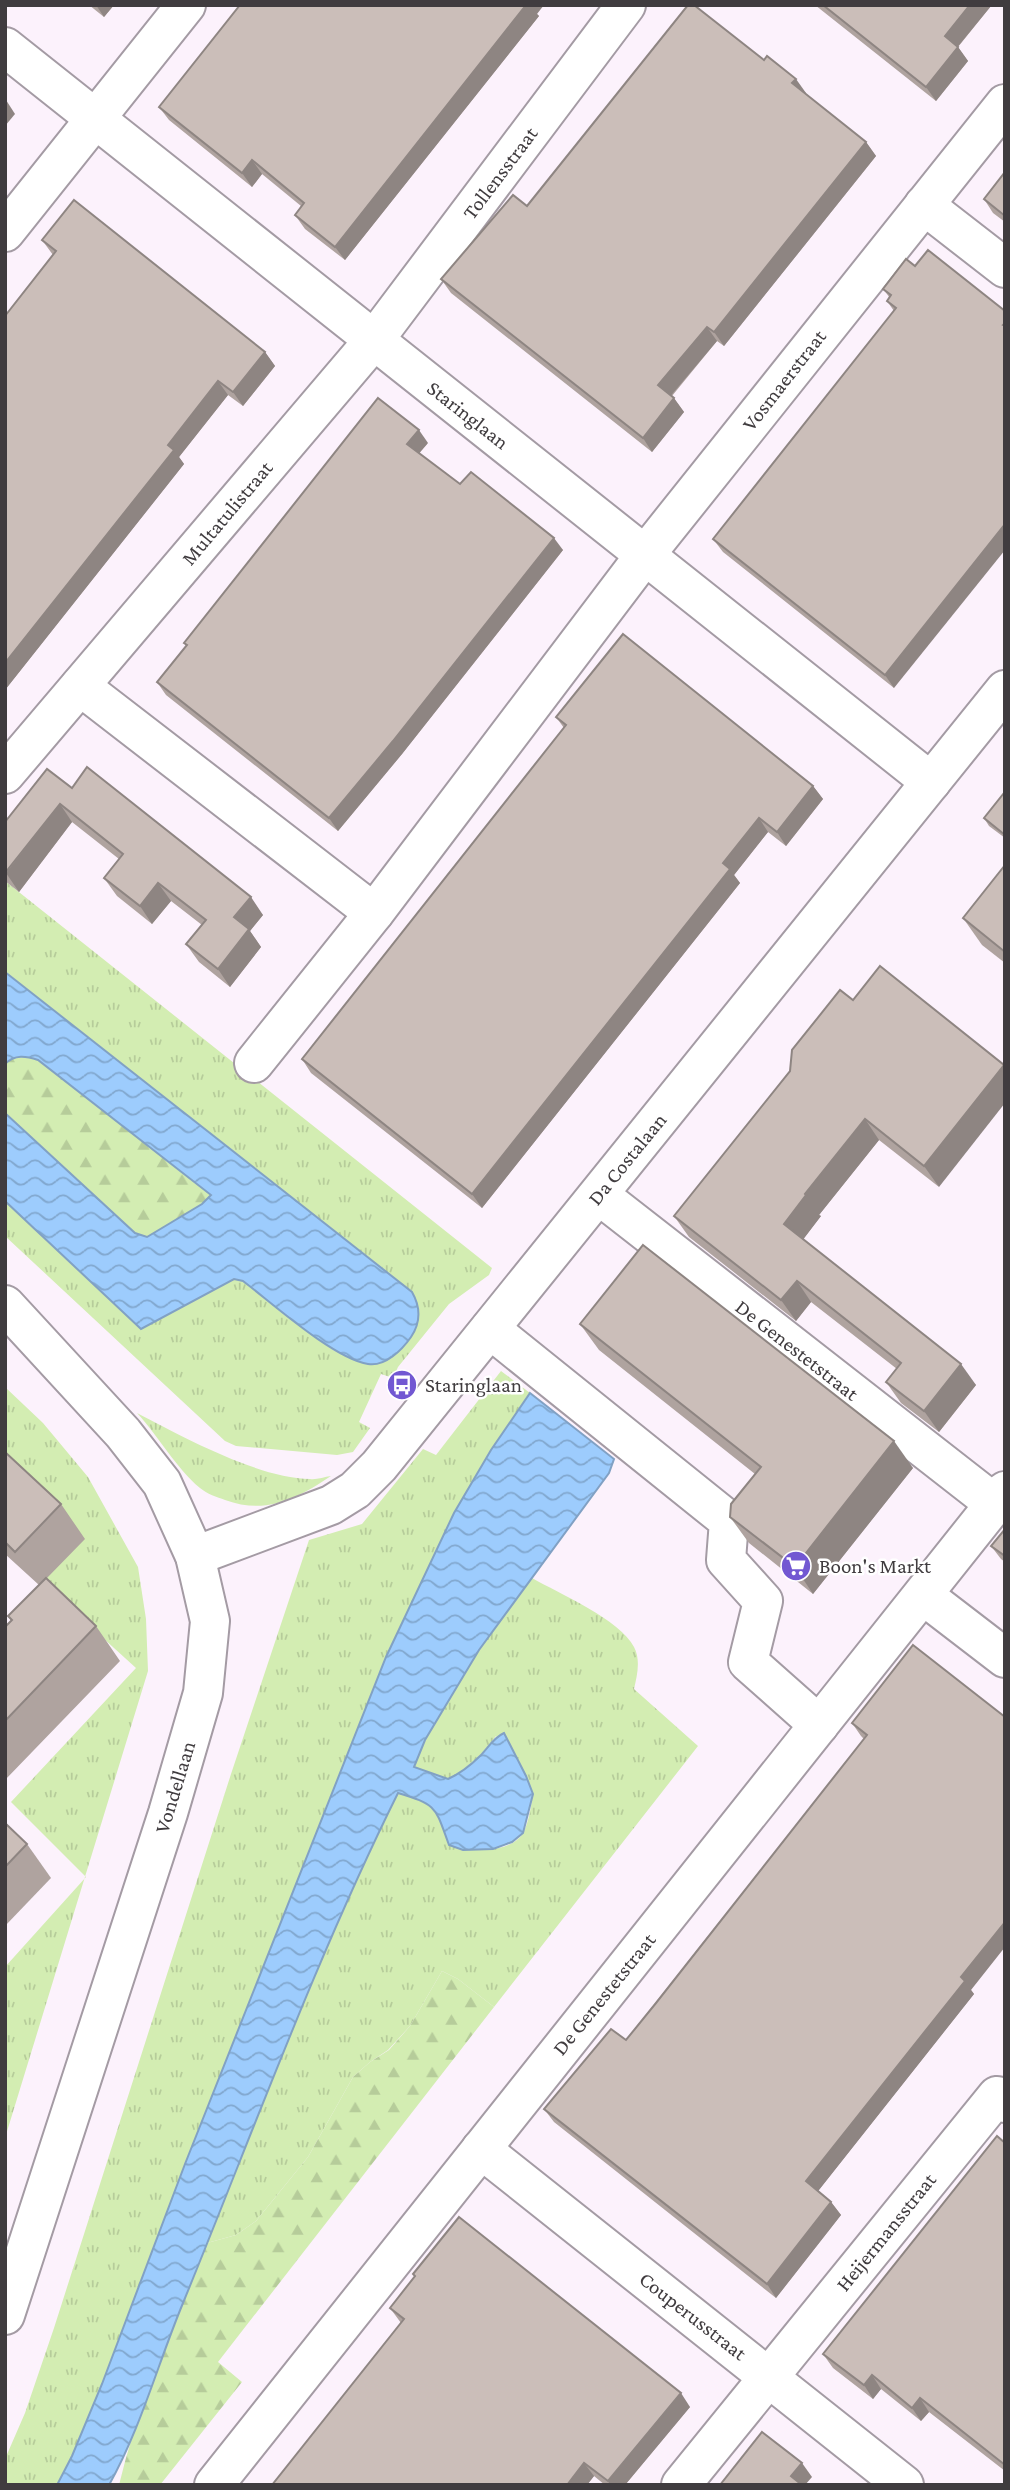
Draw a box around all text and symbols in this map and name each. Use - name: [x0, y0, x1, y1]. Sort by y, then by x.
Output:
- street label: Tollensstraat: [457, 121, 543, 224]
- street label: Vosmaerstraat: [737, 324, 832, 435]
- street label: Staringlaan: [422, 376, 514, 454]
- street label: Multatulistraat: [177, 455, 278, 570]
- street label: Da Costalaan: [583, 1108, 671, 1210]
- street label: De Genestetstraat: [731, 1294, 864, 1406]
- bus stop icon: Staringlaan: [385, 1368, 419, 1402]
- place label: Staringlaan: [425, 1373, 522, 1397]
- supermarket icon: Boon's Markt: [779, 1549, 813, 1583]
- place label: Boon's Markt: [819, 1554, 932, 1578]
- street label: Vondellaan: [150, 1738, 200, 1836]
- street label: De Genestetstraat: [548, 1927, 661, 2060]
- street label: Heijermansstraat: [831, 2167, 942, 2296]
- street label: Couperusstraat: [635, 2267, 752, 2366]

